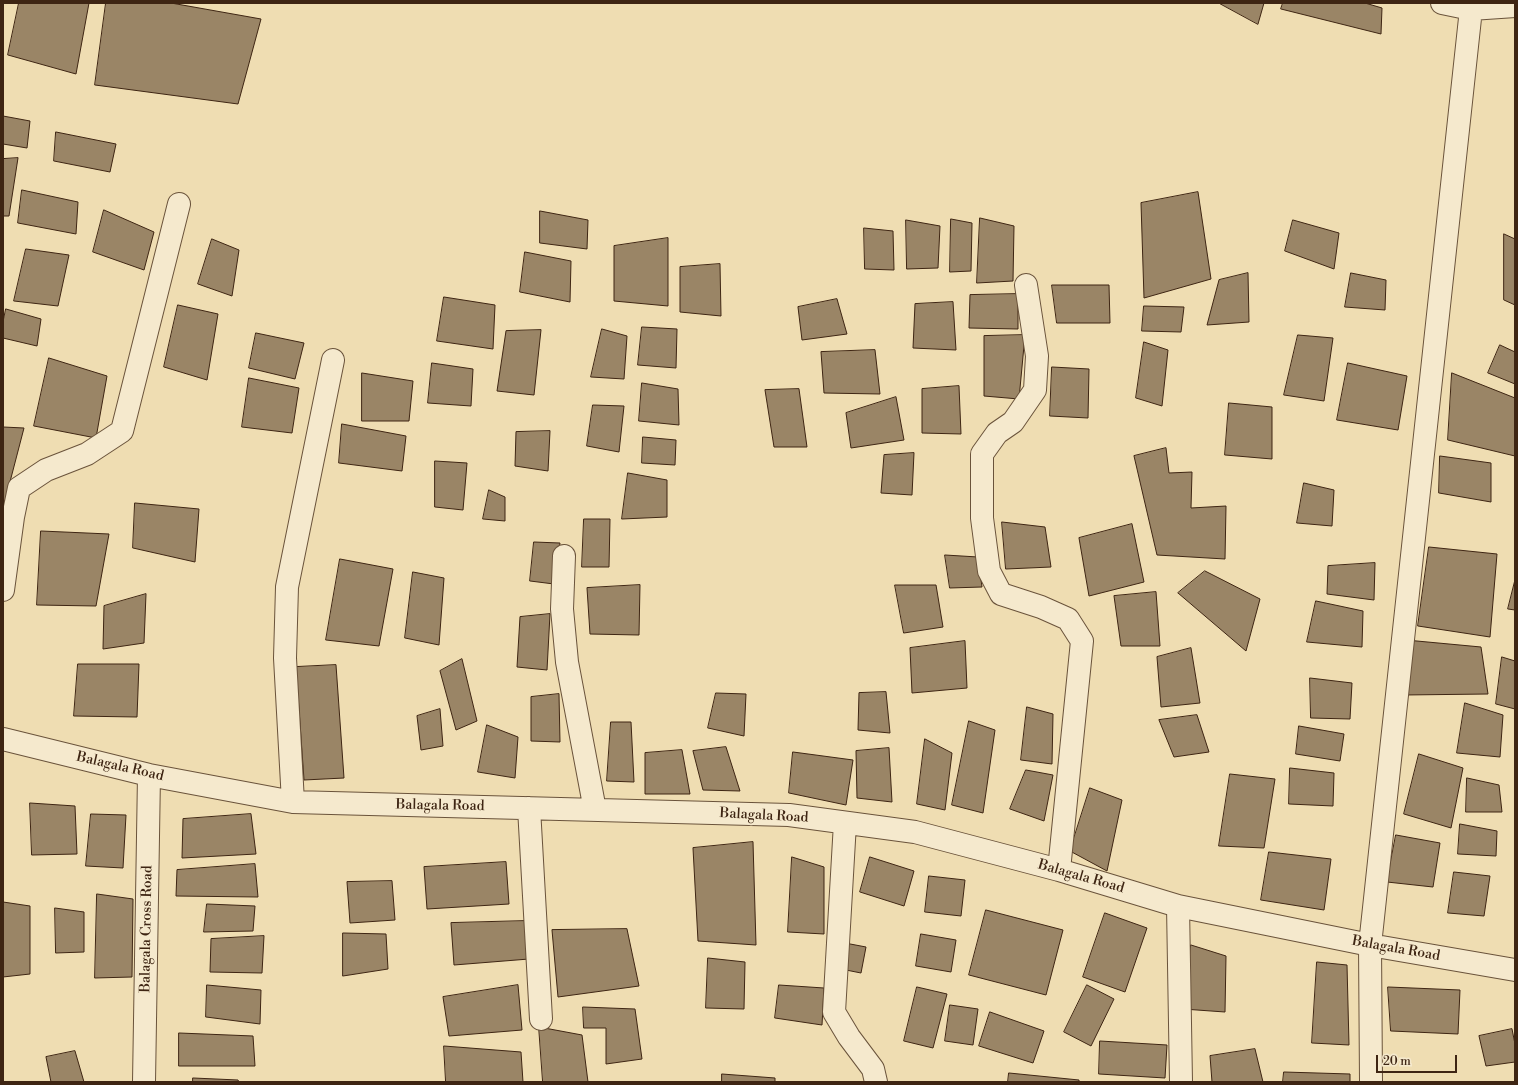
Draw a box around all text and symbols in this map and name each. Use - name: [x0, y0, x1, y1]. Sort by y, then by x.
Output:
- street label: Balagala Road: [75, 749, 165, 785]
- street label: Balagala Road: [395, 797, 485, 815]
- street label: Balagala Road: [719, 805, 809, 827]
- street label: Balagala Road: [1036, 857, 1126, 897]
- street label: Balagala Cross Road: [137, 865, 157, 993]
- street label: Balagala Road: [1351, 933, 1441, 965]
- scale bar: [1378, 1047, 1459, 1073]
- text: 20 m: [1383, 1054, 1411, 1069]

